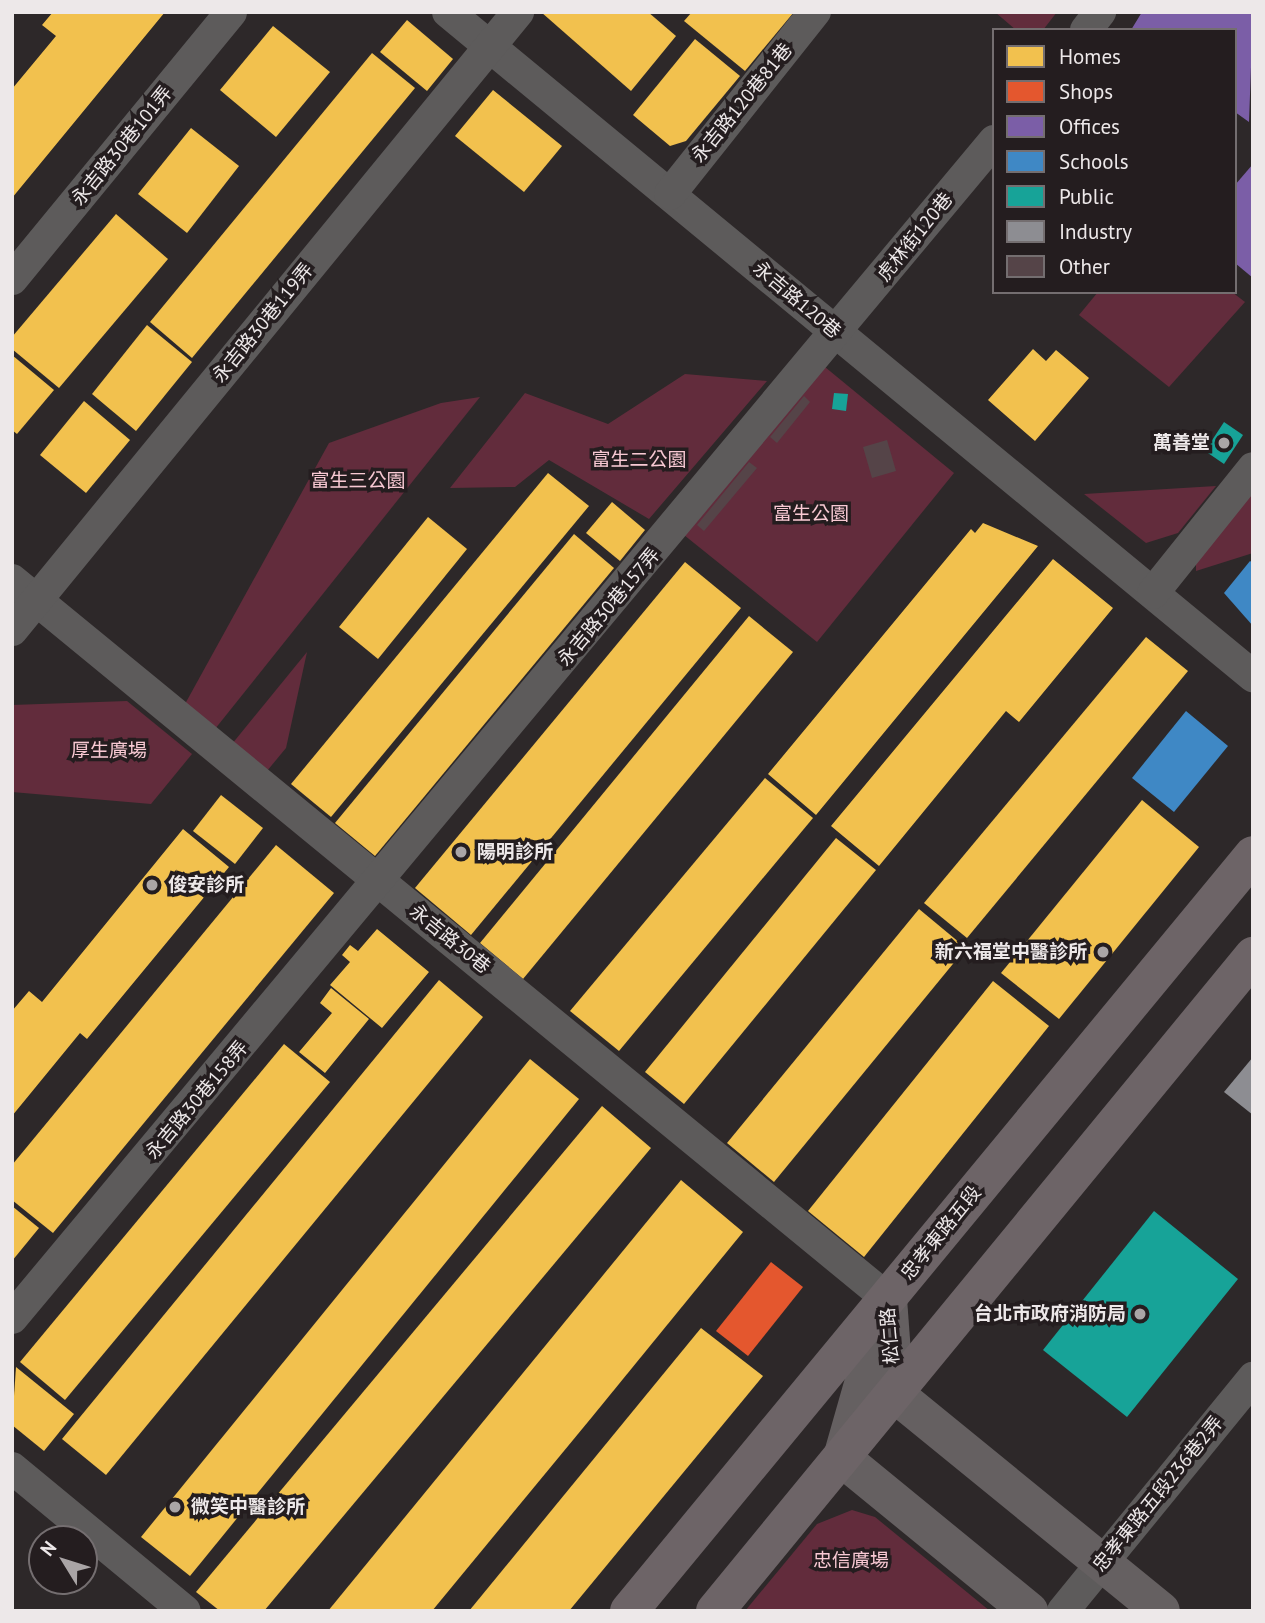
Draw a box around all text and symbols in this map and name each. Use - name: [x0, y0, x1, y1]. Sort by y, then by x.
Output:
- legend: [992, 28, 1237, 294]
- street label: 永吉路120巷81巷: [687, 39, 797, 167]
- text: Homes: [1059, 43, 1121, 70]
- text: Shops: [1059, 78, 1113, 105]
- street label: 永吉路30巷101弄: [67, 82, 177, 210]
- text: Offices: [1059, 113, 1120, 140]
- text: Schools: [1059, 148, 1129, 175]
- text: Public: [1059, 183, 1114, 210]
- street label: 虎林街120巷: [872, 188, 958, 286]
- text: Industry: [1059, 218, 1132, 245]
- text: Other: [1059, 253, 1110, 280]
- street label: 永吉路120巷: [749, 257, 845, 343]
- street label: 永吉路30巷119弄: [208, 259, 318, 387]
- place label: 萬善堂: [1153, 432, 1210, 454]
- marker: 萬善堂: [1216, 435, 1232, 451]
- park label: 富生二公園: [592, 449, 686, 471]
- park label: 富生三公園: [311, 470, 405, 492]
- park label: 富生公園: [773, 503, 849, 525]
- street label: 永吉路30巷157弄: [553, 543, 665, 671]
- park label: 厚生廣場: [71, 740, 147, 762]
- place label: 陽明診所: [477, 841, 553, 863]
- marker: 陽明診所: [451, 842, 471, 862]
- place label: 俊安診所: [168, 874, 244, 896]
- marker: 俊安診所: [142, 875, 162, 895]
- street label: 永吉路30巷: [405, 900, 495, 978]
- place label: 新六福堂中醫診所: [935, 941, 1087, 963]
- marker: 新六福堂中醫診所: [1093, 942, 1113, 962]
- street label: 永吉路30巷158弄: [141, 1036, 253, 1164]
- street label: 忠孝東路五段: [896, 1182, 986, 1284]
- place label: 台北市政府消防局: [974, 1303, 1126, 1325]
- marker: 台北市政府消防局: [1132, 1306, 1148, 1322]
- street label: 松仁路: [876, 1307, 904, 1365]
- street label: 忠孝東路五段236巷2弄: [1088, 1412, 1228, 1576]
- place label: 微笑中醫診所: [191, 1496, 305, 1518]
- marker: 微笑中醫診所: [165, 1497, 185, 1517]
- north arrow: [28, 1525, 98, 1595]
- text: N: [35, 1536, 61, 1561]
- park label: 忠信廣場: [813, 1550, 889, 1572]

